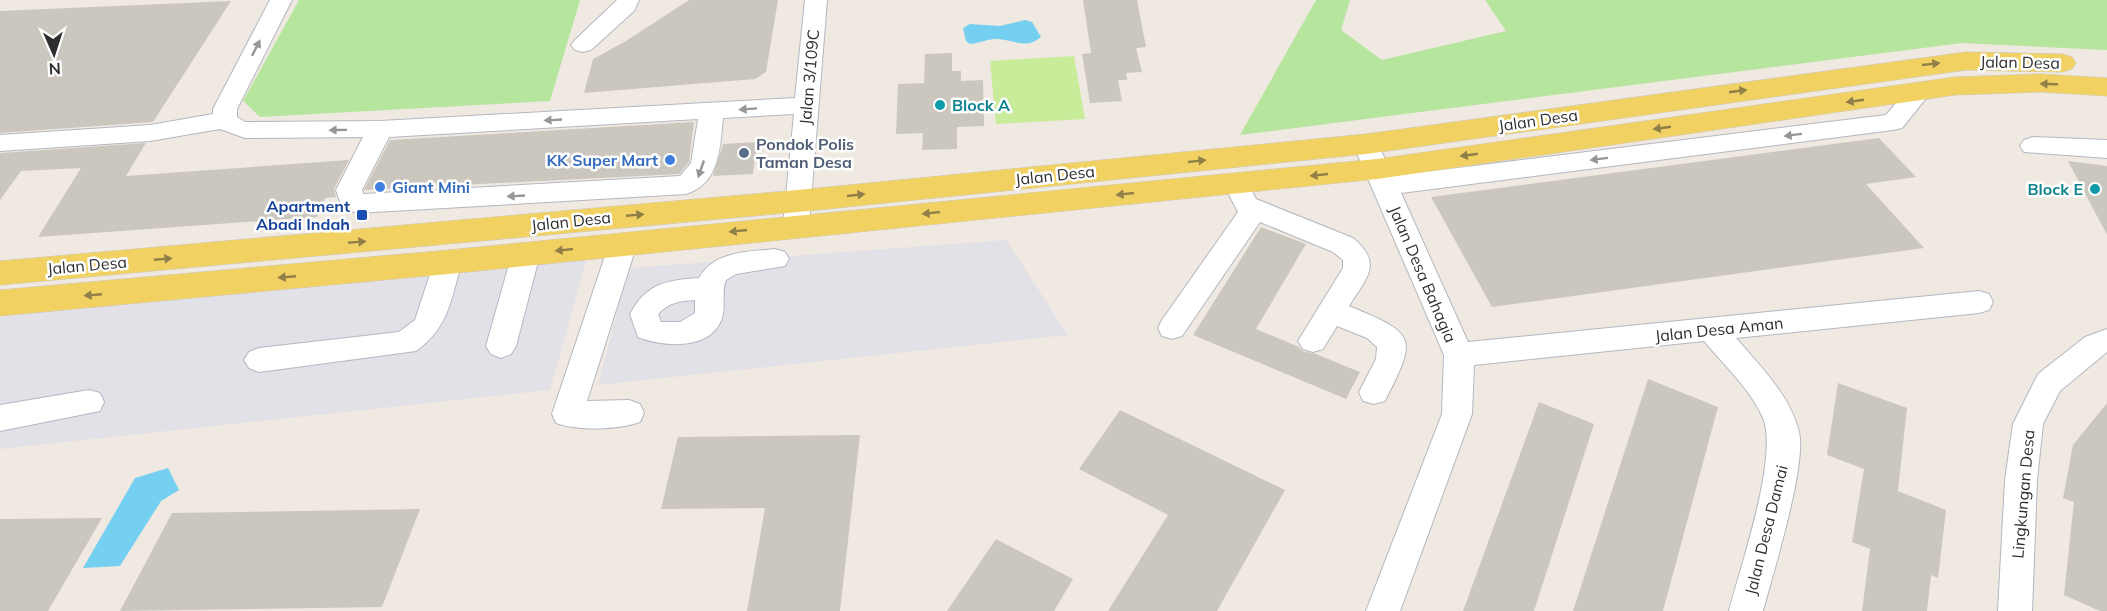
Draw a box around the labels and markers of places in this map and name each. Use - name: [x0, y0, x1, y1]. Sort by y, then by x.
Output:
- place label: Block A: [952, 95, 1010, 115]
- marker: Block A: [933, 98, 947, 112]
- place label: Pondok Polis Taman Desa: [756, 134, 854, 172]
- marker: Pondok Polis Taman Desa: [737, 146, 751, 160]
- place label: KK Super Mart: [546, 150, 658, 170]
- marker: KK Super Mart: [663, 153, 677, 167]
- place label: Giant Mini: [392, 177, 470, 197]
- place label: Block E: [2028, 179, 2083, 199]
- marker: Giant Mini: [373, 180, 387, 194]
- marker: Block E: [2088, 182, 2102, 196]
- place label: Apartment Abadi Indah: [256, 196, 350, 234]
- marker: Apartment Abadi Indah: [355, 208, 369, 222]

